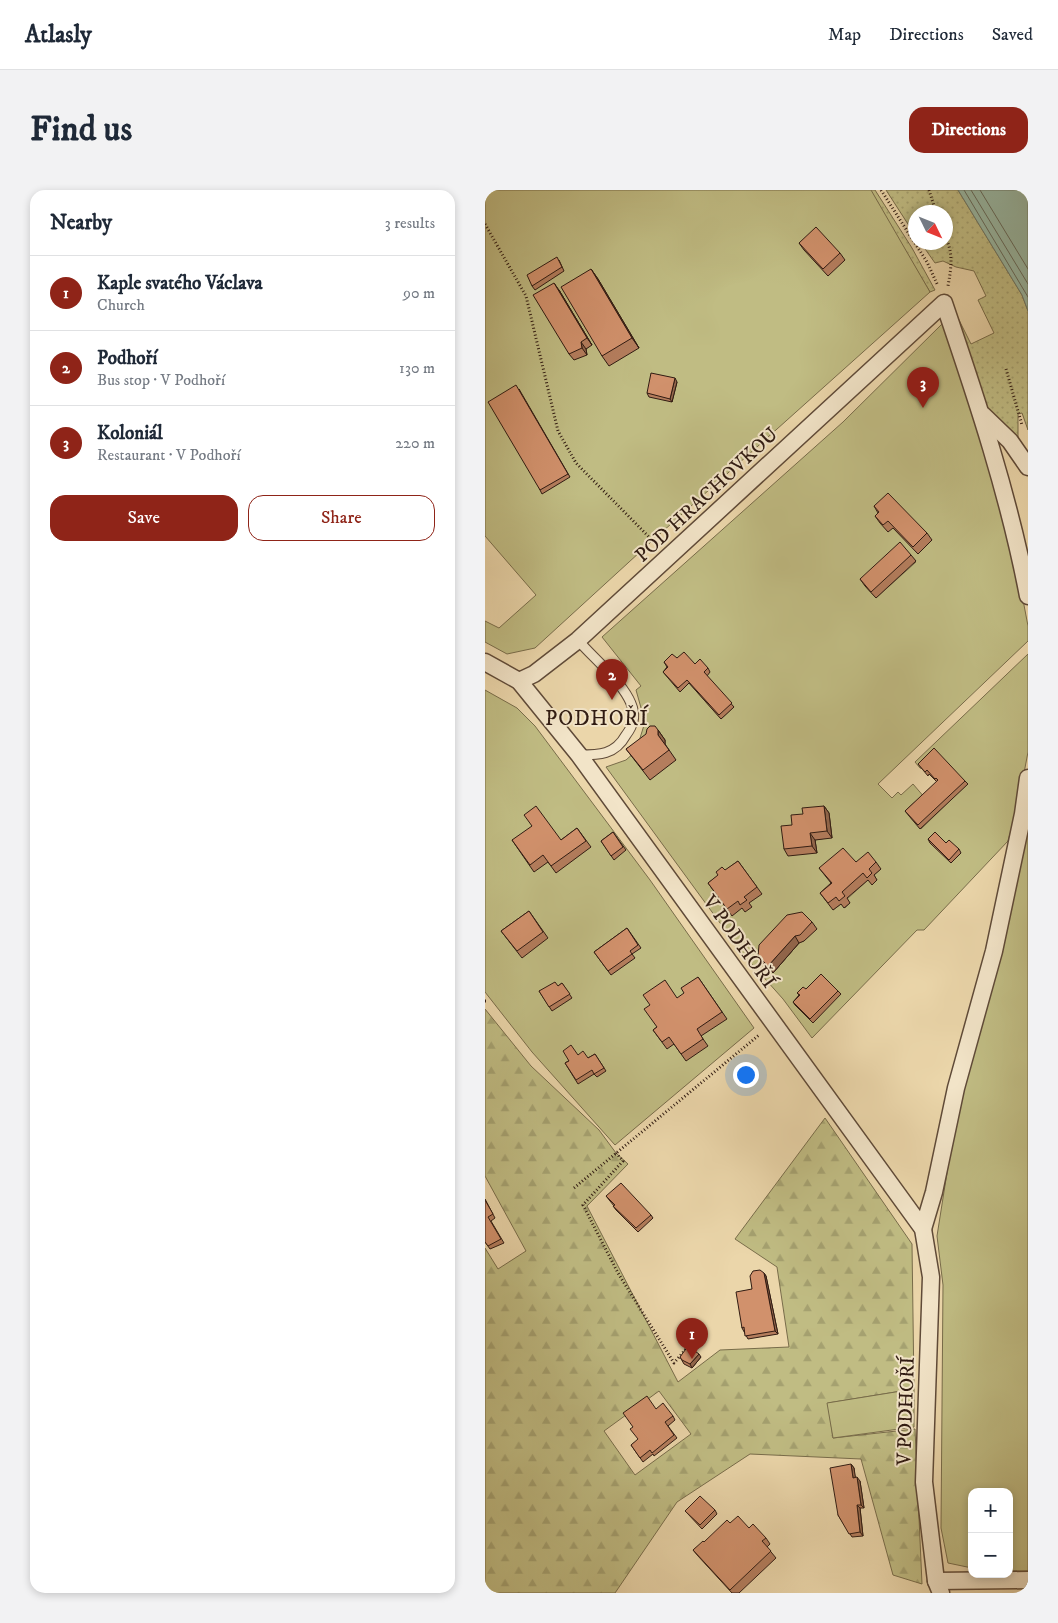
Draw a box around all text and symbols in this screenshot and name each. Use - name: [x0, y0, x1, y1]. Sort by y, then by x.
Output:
- text: Atlasly: [25, 20, 92, 50]
- text: Map: [828, 24, 861, 46]
- text: Directions: [889, 24, 964, 46]
- text: Saved: [992, 24, 1033, 46]
- button: Directions: [909, 107, 1028, 153]
- text: Find us: [30, 108, 132, 152]
- north arrow: [908, 205, 953, 250]
- text: Nearby: [50, 210, 112, 236]
- text: 3 results: [385, 213, 435, 233]
- text: Kaple svatého Václava: [97, 272, 263, 295]
- text: 1: [63, 283, 69, 303]
- text: 90 m: [403, 283, 435, 303]
- text: Church: [97, 295, 145, 315]
- text: Podhoří: [97, 347, 157, 370]
- text: 2: [62, 358, 70, 378]
- text: 130 m: [399, 358, 435, 378]
- pin: 3: [907, 367, 939, 408]
- text: Bus stop · V Podhoří: [97, 370, 225, 390]
- text: Koloniál: [97, 422, 163, 445]
- street label: POD HRACHOVKOU: [630, 422, 784, 568]
- text: 3: [63, 433, 69, 453]
- text: 220 m: [395, 433, 435, 453]
- text: Restaurant · V Podhoří: [97, 445, 241, 465]
- button: Save: [50, 495, 238, 541]
- button: Share: [248, 495, 435, 541]
- pin: 2: [596, 659, 628, 700]
- district label: PODHOŘÍ: [545, 704, 649, 732]
- street label: V PODHOŘÍ: [696, 889, 782, 994]
- your location: [733, 1062, 759, 1088]
- pin: 1: [676, 1318, 708, 1359]
- street label: V PODHOŘÍ: [891, 1355, 921, 1467]
- map controls: [968, 1488, 1013, 1578]
- button: +: [968, 1488, 1013, 1533]
- button: −: [968, 1533, 1013, 1578]

